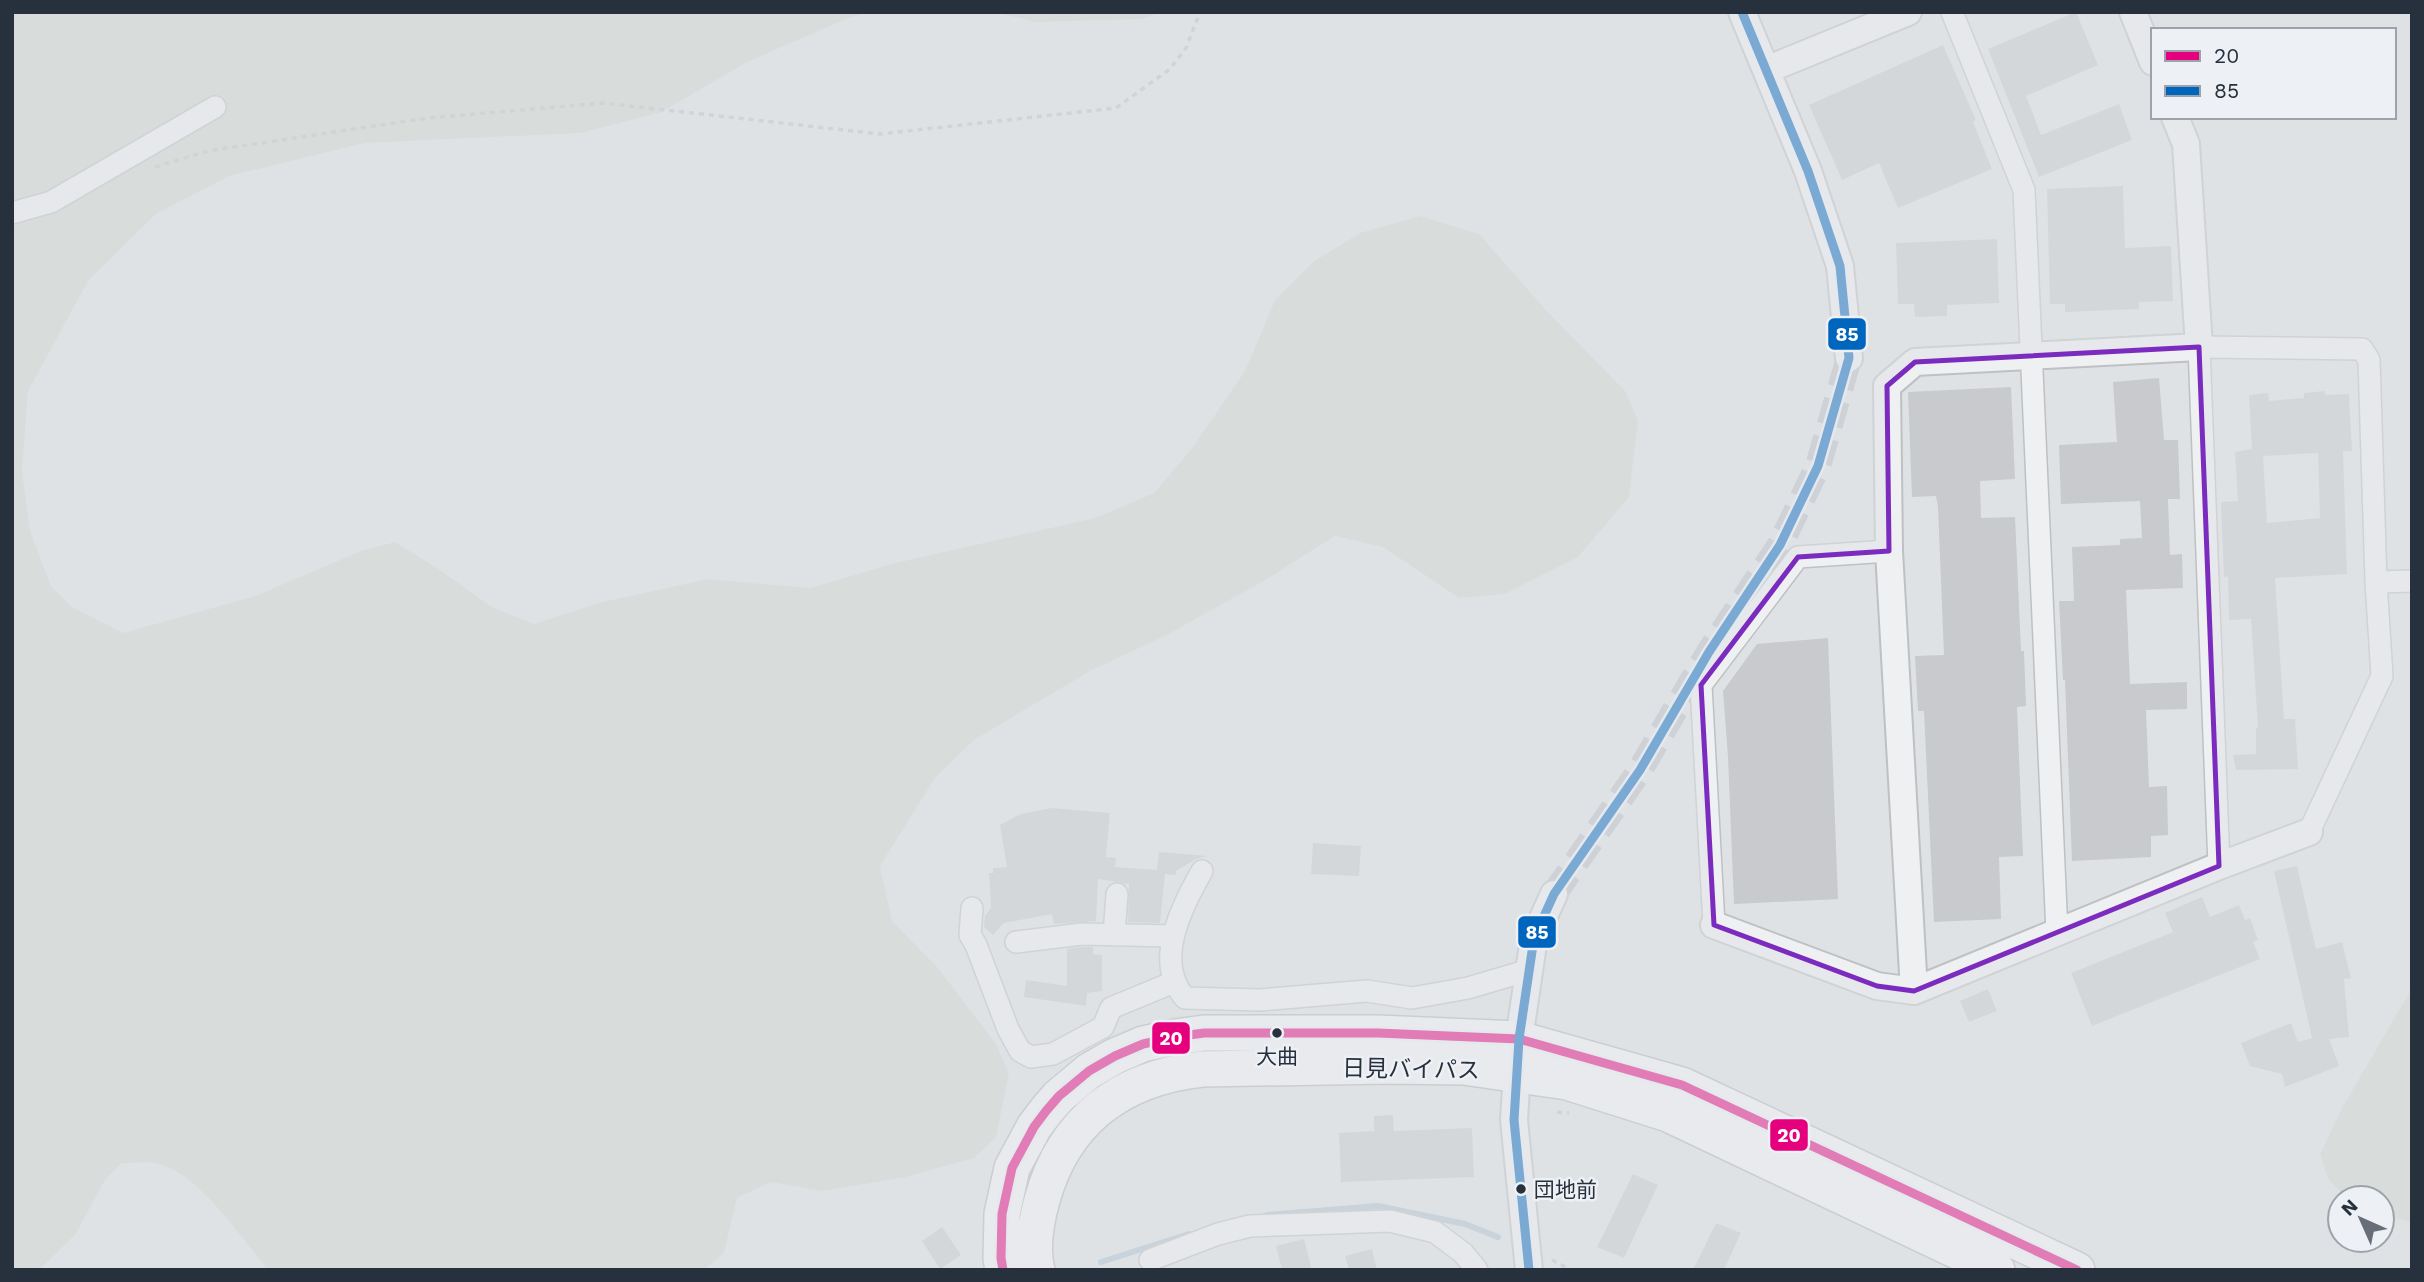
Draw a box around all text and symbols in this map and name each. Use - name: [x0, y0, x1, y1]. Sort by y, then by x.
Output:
- legend: [2151, 28, 2396, 119]
- text: 20: [2214, 43, 2239, 68]
- text: 85: [2214, 78, 2239, 103]
- line badge: 85: [1827, 317, 1867, 351]
- text: 85: [1836, 323, 1859, 346]
- line badge: 85: [1517, 915, 1557, 949]
- text: 85: [1526, 921, 1549, 944]
- line badge: 20: [1151, 1021, 1191, 1055]
- marker: 大曲: [1270, 1026, 1284, 1040]
- text: 20: [1159, 1027, 1183, 1050]
- place label: 大曲: [1256, 1044, 1298, 1069]
- street label: 日見バイパス: [1342, 1055, 1480, 1084]
- line badge: 20: [1769, 1118, 1809, 1152]
- text: 20: [1777, 1124, 1801, 1147]
- place label: 団地前: [1534, 1177, 1597, 1202]
- marker: 団地前: [1514, 1182, 1528, 1196]
- north arrow: [2326, 1184, 2396, 1254]
- text: N: [2336, 1194, 2362, 1220]

